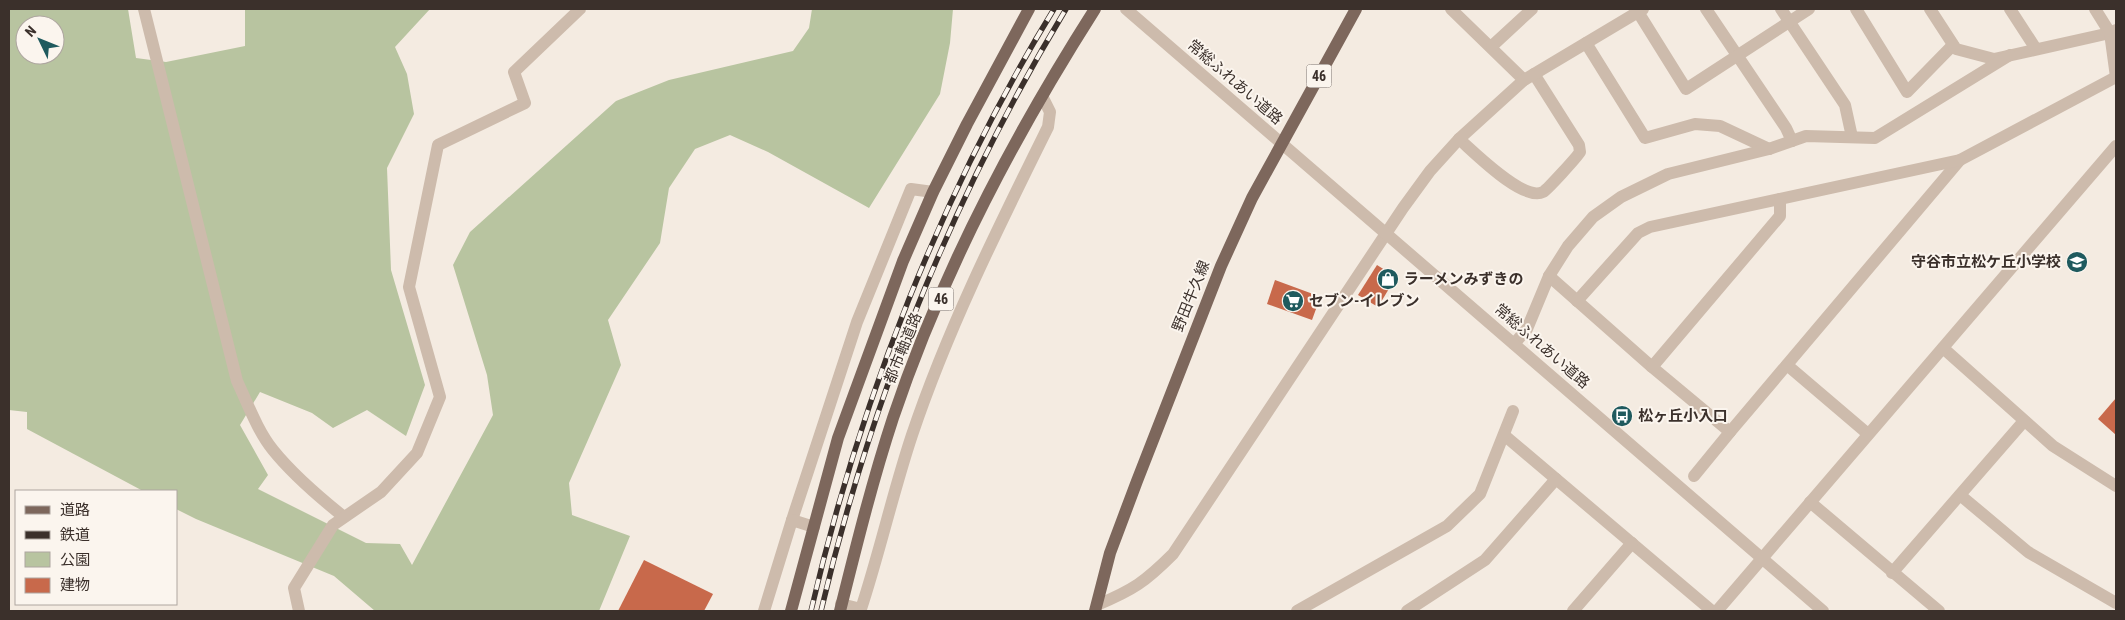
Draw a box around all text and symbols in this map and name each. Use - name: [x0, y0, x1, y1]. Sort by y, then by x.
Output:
- north arrow: [15, 15, 65, 65]
- text: N: [22, 23, 39, 40]
- street label: 常総ふれあい道路: [1184, 36, 1286, 128]
- road number: 46: [1306, 64, 1332, 88]
- school or university icon: 守谷市立松ケ丘小学校: [2065, 250, 2089, 274]
- place label: 守谷市立松ケ丘小学校: [1911, 253, 2061, 271]
- street label: 野田牛久線: [1169, 258, 1213, 334]
- shop icon: ラーメンみずきの: [1376, 267, 1400, 291]
- place label: ラーメンみずきの: [1404, 270, 1523, 288]
- road number: 46: [928, 288, 954, 310]
- supermarket icon: セブン-イレブン: [1281, 289, 1305, 313]
- place label: セブン-イレブン: [1309, 292, 1419, 310]
- street label: 常総ふれあい道路: [1491, 300, 1593, 392]
- street label: 都市軸道路: [881, 310, 925, 386]
- bus stop icon: 松ヶ丘小入口: [1610, 404, 1634, 428]
- place label: 松ヶ丘小入口: [1638, 407, 1728, 425]
- legend: [15, 490, 178, 605]
- text: 道路: [60, 501, 90, 519]
- text: 鉄道: [60, 526, 90, 544]
- text: 公園: [60, 551, 90, 569]
- text: 建物: [60, 576, 90, 594]

